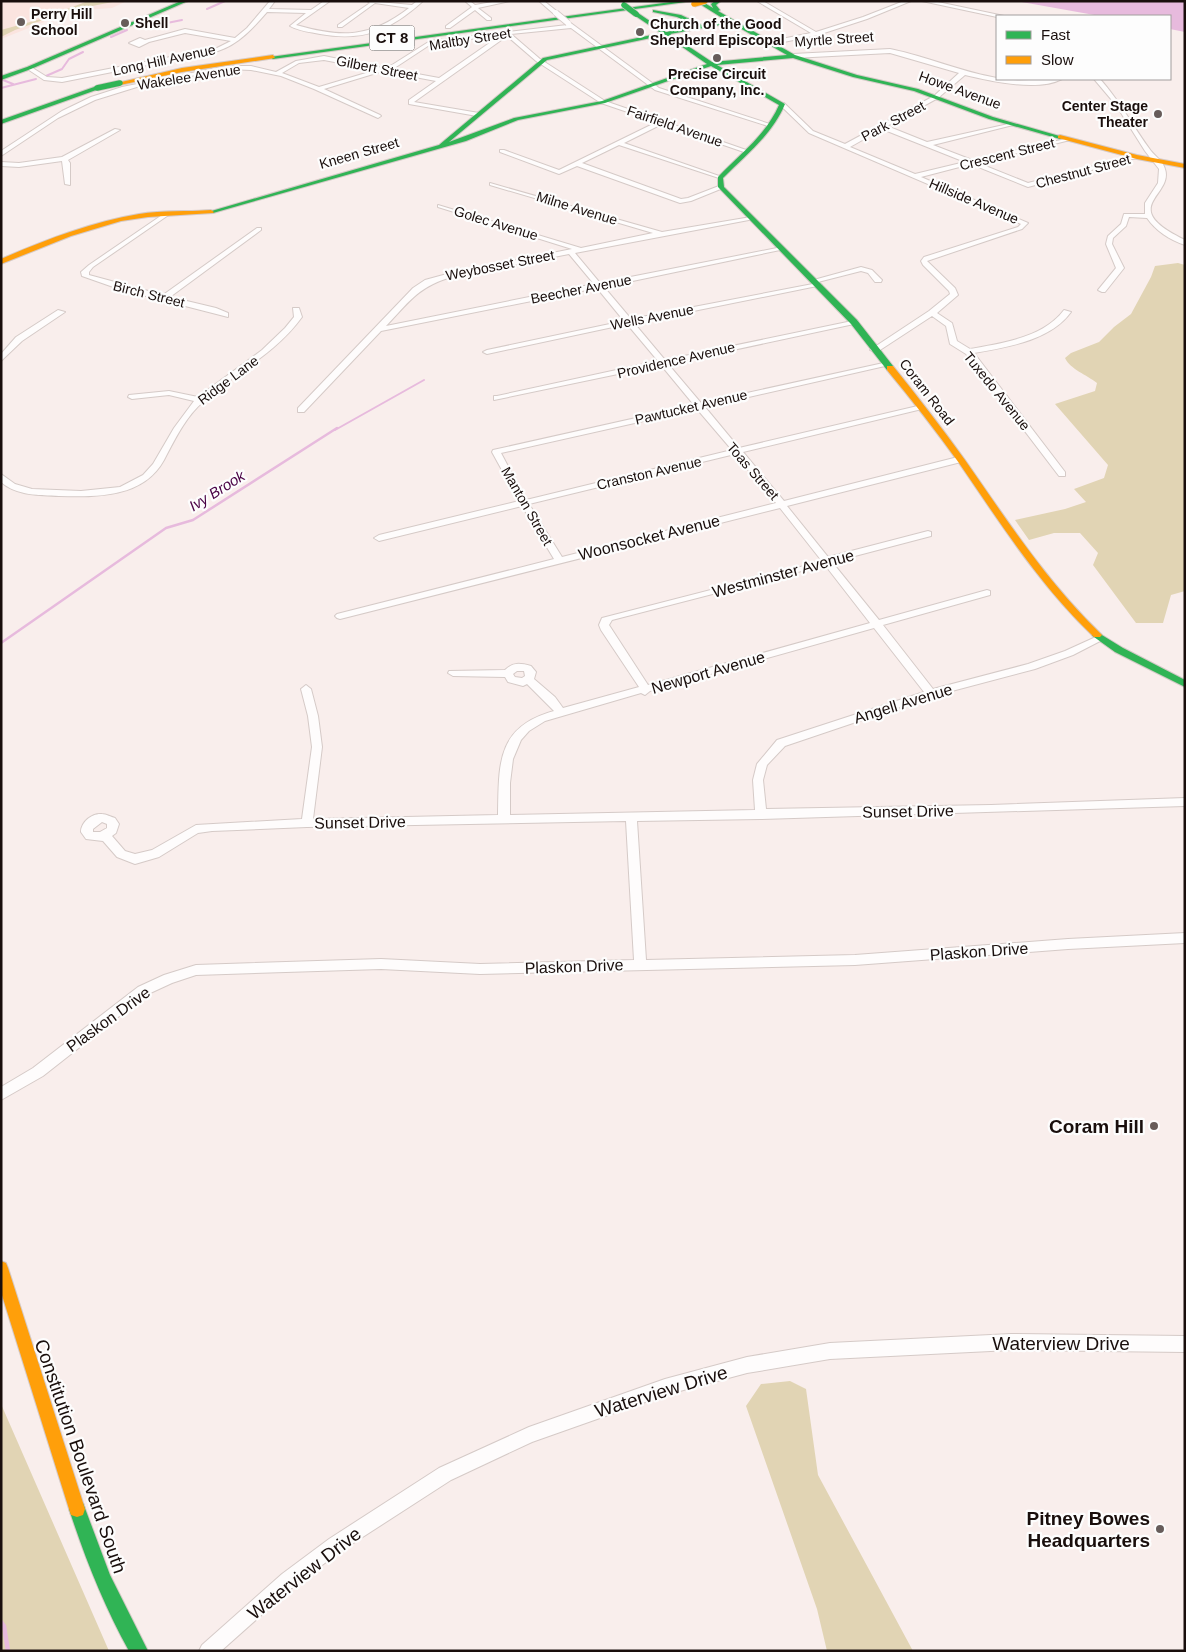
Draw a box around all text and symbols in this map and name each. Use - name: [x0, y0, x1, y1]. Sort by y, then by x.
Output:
- place label: Perry Hill School: [31, 6, 92, 38]
- place label: Shell: [135, 15, 168, 31]
- legend: [996, 15, 1171, 80]
- marker: Perry Hill School: [15, 16, 27, 28]
- place label: Church of the Good Shepherd Episcopal: [650, 16, 785, 48]
- marker: Shell: [119, 17, 131, 29]
- street label: Maltby Street: [428, 25, 512, 53]
- road number: CT 8: [370, 26, 414, 50]
- marker: Church of the Good Shepherd Episcopal: [634, 26, 646, 38]
- text: Fast: [1041, 26, 1071, 43]
- street label: Myrtle Street: [794, 28, 874, 50]
- street label: Long Hill Avenue: [111, 41, 217, 79]
- text: Slow: [1041, 51, 1074, 68]
- street label: Gilbert Street: [335, 52, 419, 84]
- marker: Precise Circuit Company, Inc.: [711, 52, 723, 64]
- street label: Wakelee Avenue: [136, 61, 242, 93]
- place label: Precise Circuit Company, Inc.: [668, 66, 766, 98]
- street label: Howe Avenue: [917, 68, 1003, 112]
- street label: Park Street: [858, 97, 928, 145]
- place label: Center Stage Theater: [1062, 98, 1149, 130]
- street label: Fairfield Avenue: [625, 102, 725, 150]
- marker: Center Stage Theater: [1152, 108, 1164, 120]
- street label: Kneen Street: [318, 134, 401, 172]
- street label: Crescent Street: [958, 134, 1056, 174]
- street label: Chestnut Street: [1034, 151, 1132, 191]
- street label: Hillside Avenue: [927, 175, 1021, 227]
- street label: Milne Avenue: [535, 188, 620, 228]
- street label: Golec Avenue: [452, 203, 540, 243]
- street label: Weybosset Street: [444, 247, 556, 283]
- street label: Beecher Avenue: [529, 271, 633, 307]
- street label: Birch Street: [112, 277, 187, 311]
- street label: Wells Avenue: [609, 301, 695, 333]
- street label: Providence Avenue: [616, 339, 737, 381]
- street label: Tuxedo Avenue: [960, 348, 1034, 434]
- street label: Ridge Lane: [195, 352, 262, 408]
- street label: Coram Road: [896, 356, 958, 428]
- street label: Pawtucket Avenue: [633, 386, 749, 428]
- street label: Toas Street: [724, 439, 782, 503]
- street label: Cranston Avenue: [595, 453, 703, 493]
- street label: Manton Street: [498, 464, 556, 548]
- water label: Ivy Brook: [186, 466, 249, 514]
- street label: Woonsocket Avenue: [577, 512, 722, 563]
- street label: Westminster Avenue: [710, 546, 856, 601]
- street label: Newport Avenue: [650, 648, 767, 697]
- street label: Angell Avenue: [852, 680, 955, 727]
- street label: Sunset Drive: [862, 802, 954, 821]
- street label: Sunset Drive: [314, 813, 406, 832]
- street label: Plaskon Drive: [929, 940, 1029, 963]
- street label: Plaskon Drive: [524, 956, 624, 977]
- street label: Plaskon Drive: [63, 983, 153, 1055]
- place label: Coram Hill: [1049, 1116, 1144, 1137]
- marker: Coram Hill: [1148, 1120, 1160, 1132]
- street label: Waterview Drive: [992, 1333, 1130, 1354]
- street label: Constitution Boulevard South: [31, 1336, 131, 1576]
- street label: Waterview Drive: [592, 1361, 730, 1422]
- place label: Pitney Bowes Headquarters: [1026, 1508, 1150, 1551]
- street label: Waterview Drive: [244, 1523, 365, 1624]
- marker: Pitney Bowes Headquarters: [1154, 1523, 1166, 1535]

